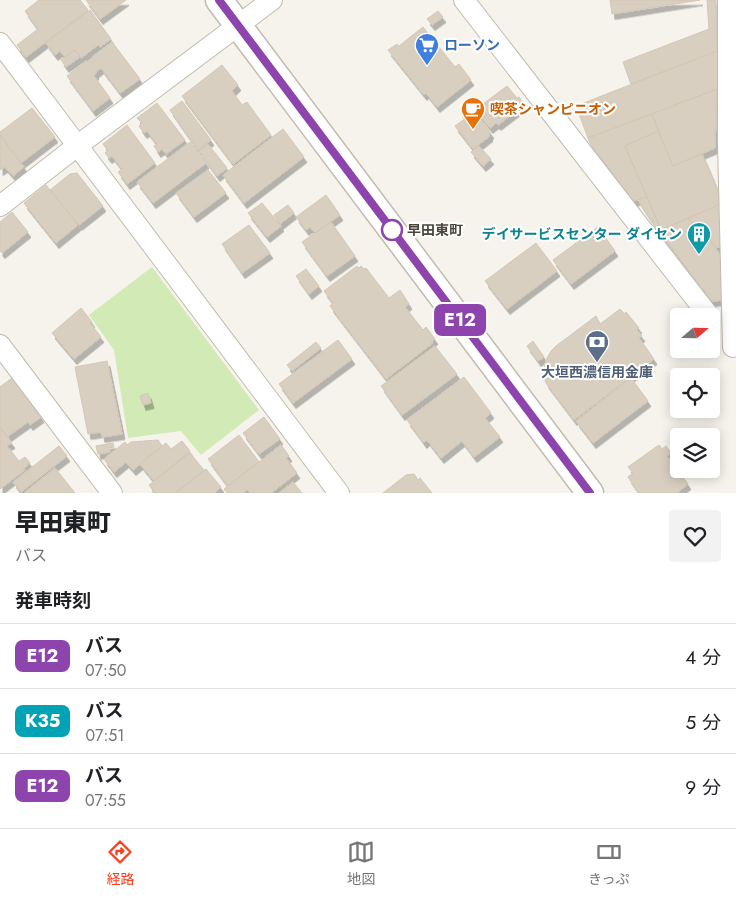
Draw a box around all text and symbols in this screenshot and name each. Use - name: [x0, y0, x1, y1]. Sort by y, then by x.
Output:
- supermarket icon: ローソン: [414, 32, 440, 66]
- place label: ローソン: [444, 35, 500, 55]
- cafe icon: 喫茶シャンピニオン: [460, 96, 486, 130]
- place label: 喫茶シャンピニオン: [490, 99, 616, 119]
- marker: 早田東町: [381, 219, 403, 241]
- place label: 早田東町: [407, 220, 463, 240]
- building icon: デイサービスセンター ダイセン: [686, 221, 712, 255]
- place label: デイサービスセンター ダイセン: [482, 224, 682, 244]
- line badge: E12: [431, 304, 489, 336]
- text: E12: [444, 307, 476, 333]
- north arrow: [670, 308, 720, 358]
- map controls: [670, 308, 720, 478]
- bank icon: 大垣西濃信用金庫: [584, 329, 610, 363]
- place label: 大垣西濃信用金庫: [541, 362, 653, 382]
- button: locate: [670, 368, 720, 418]
- button: layers: [670, 428, 720, 478]
- text: 早田東町: [15, 505, 111, 540]
- button: heart: [669, 510, 721, 562]
- text: バス: [15, 544, 47, 567]
- text: 発車時刻: [15, 587, 91, 614]
- text: バス: [85, 632, 123, 659]
- text: E12: [27, 643, 58, 669]
- text: 4 分: [685, 644, 721, 671]
- text: 07:50: [85, 659, 126, 682]
- text: バス: [85, 697, 123, 724]
- text: K35: [25, 708, 60, 734]
- text: 5 分: [686, 709, 721, 736]
- text: 07:51: [85, 724, 124, 747]
- text: バス: [85, 762, 123, 789]
- text: E12: [27, 773, 58, 799]
- text: 9 分: [685, 774, 721, 801]
- text: 07:55: [85, 789, 126, 812]
- tab: 経路: [106, 838, 134, 889]
- tab: 地図: [347, 838, 375, 889]
- tab: きっぷ: [588, 838, 630, 889]

